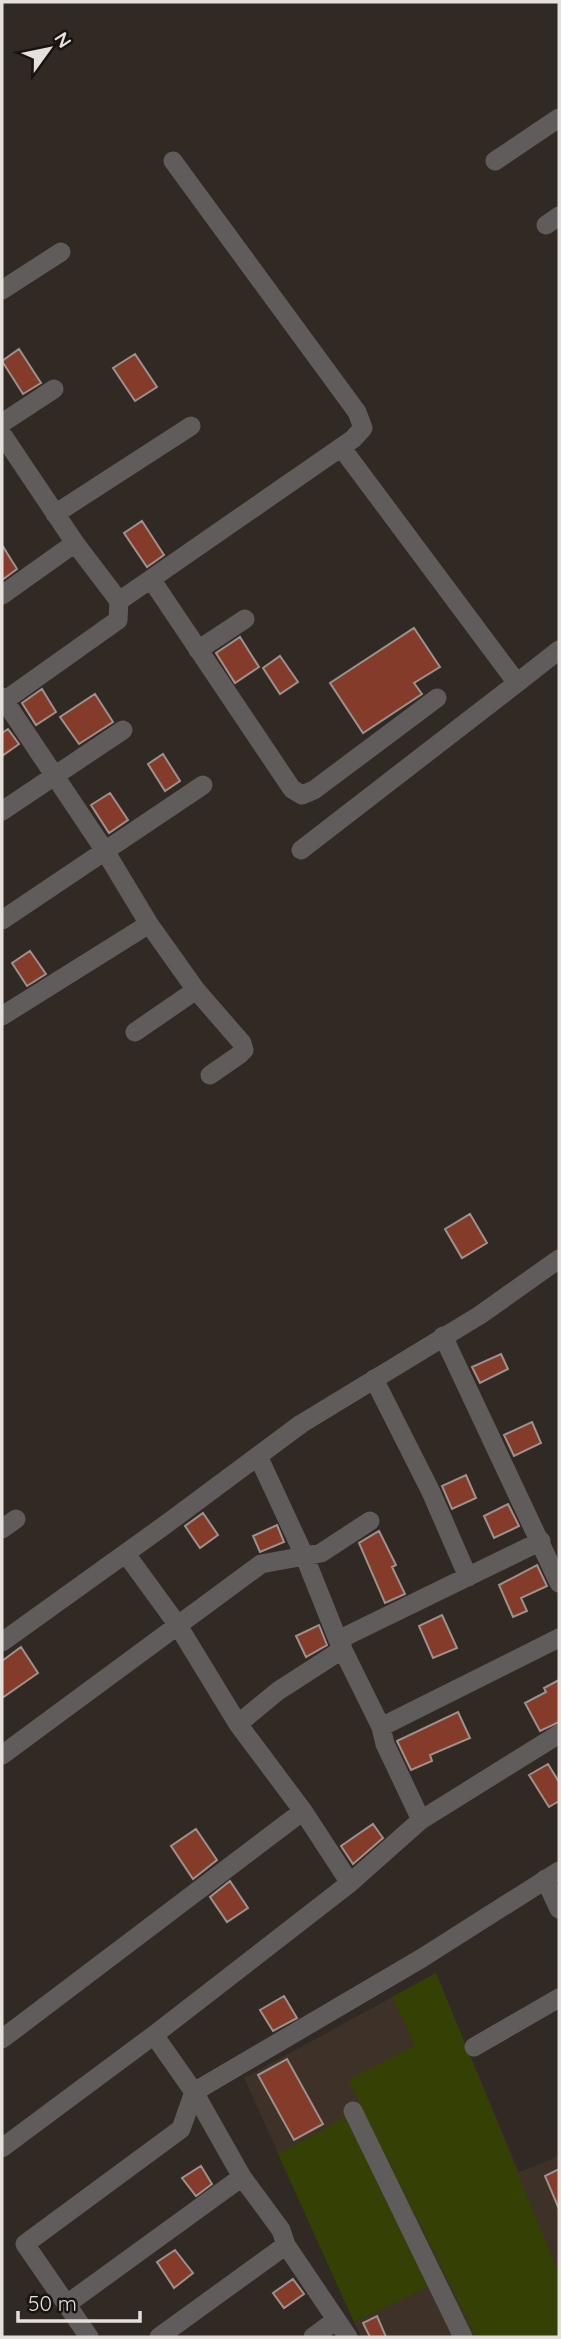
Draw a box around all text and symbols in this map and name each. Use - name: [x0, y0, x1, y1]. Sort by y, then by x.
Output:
- north arrow: [14, 14, 84, 84]
- text: N: [49, 27, 77, 52]
- scale bar: [18, 2280, 140, 2324]
- text: 50 m: [28, 2290, 77, 2316]

